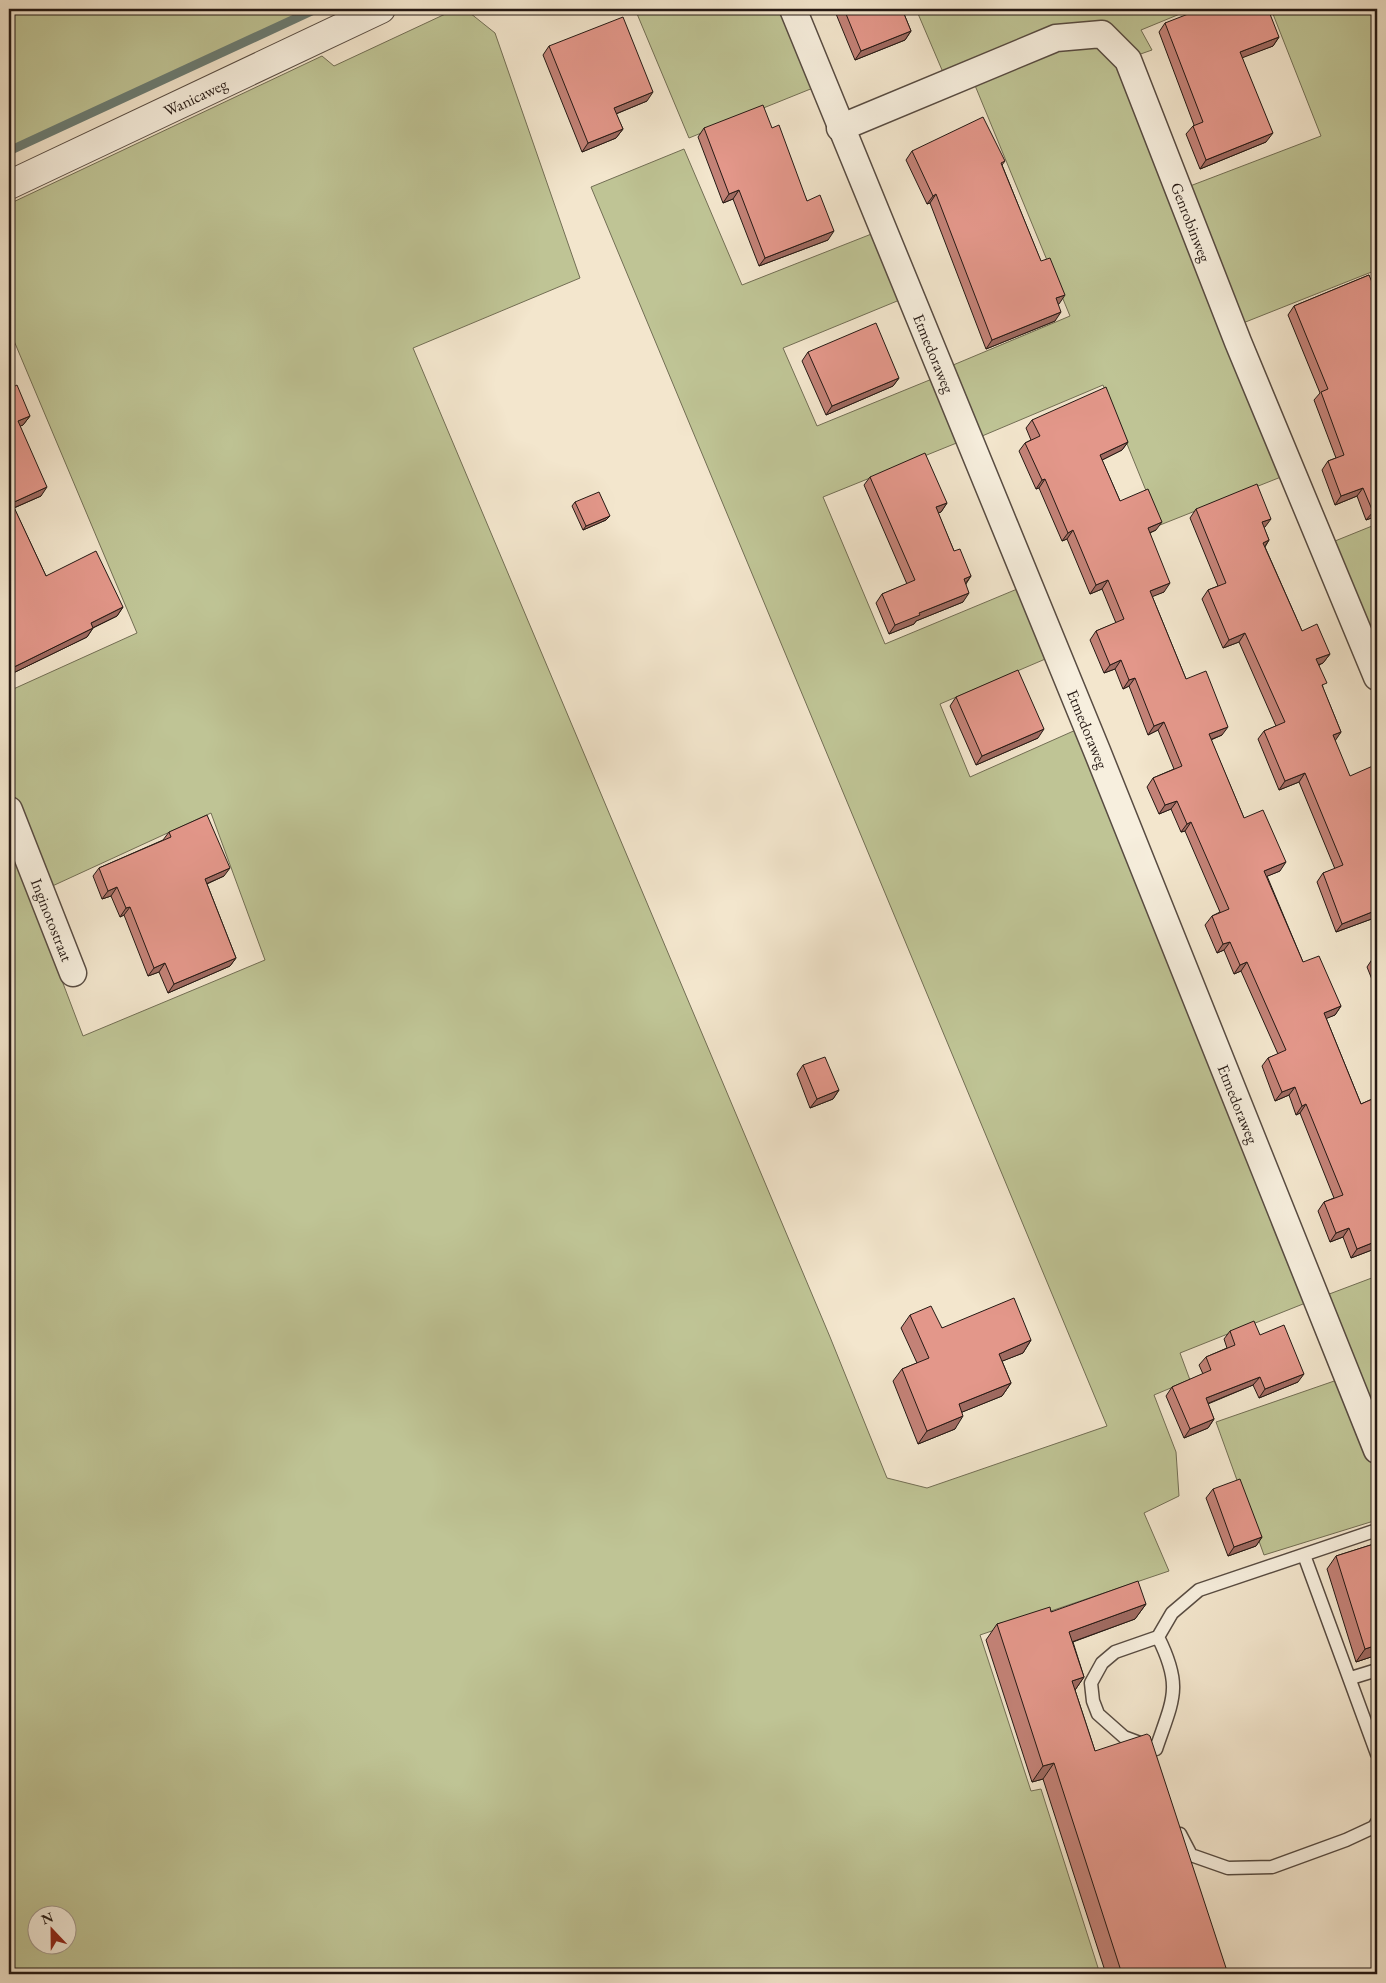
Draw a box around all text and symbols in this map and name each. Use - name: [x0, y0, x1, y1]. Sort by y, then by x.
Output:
- street label: Wanicaweg: [160, 73, 232, 121]
- street label: Genrobinweg: [1166, 180, 1216, 266]
- street label: Etmedoraweg: [908, 311, 960, 397]
- street label: Etmedoraweg: [1062, 686, 1113, 773]
- street label: Inginotostraat: [26, 875, 77, 965]
- street label: Etmedoraweg: [1213, 1061, 1264, 1148]
- north arrow: [28, 1906, 78, 1956]
- text: N: [39, 1907, 56, 1928]

